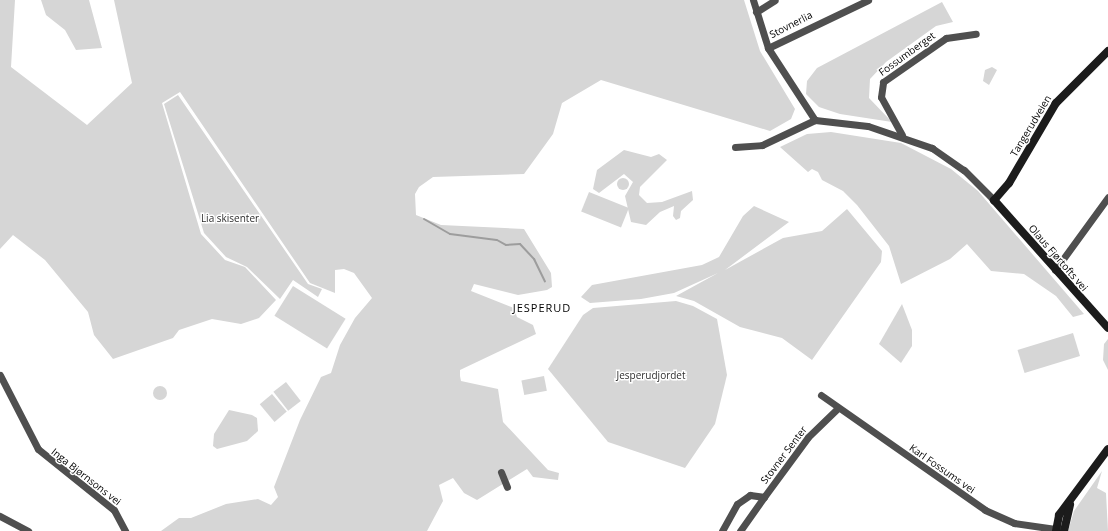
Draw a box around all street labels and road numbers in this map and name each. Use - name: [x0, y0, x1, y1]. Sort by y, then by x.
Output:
- street label: Stovnerlia: [768, 9, 814, 41]
- street label: Fossumberget: [877, 30, 937, 78]
- street label: Tangerudveien: [1008, 93, 1054, 159]
- street label: Olaus Fjørtofts vei: [1026, 222, 1090, 294]
- street label: Stovner Senter: [758, 424, 810, 486]
- street label: Karl Fossums vei: [907, 442, 977, 496]
- street label: Inga Bjørnsons vei: [49, 446, 123, 508]

